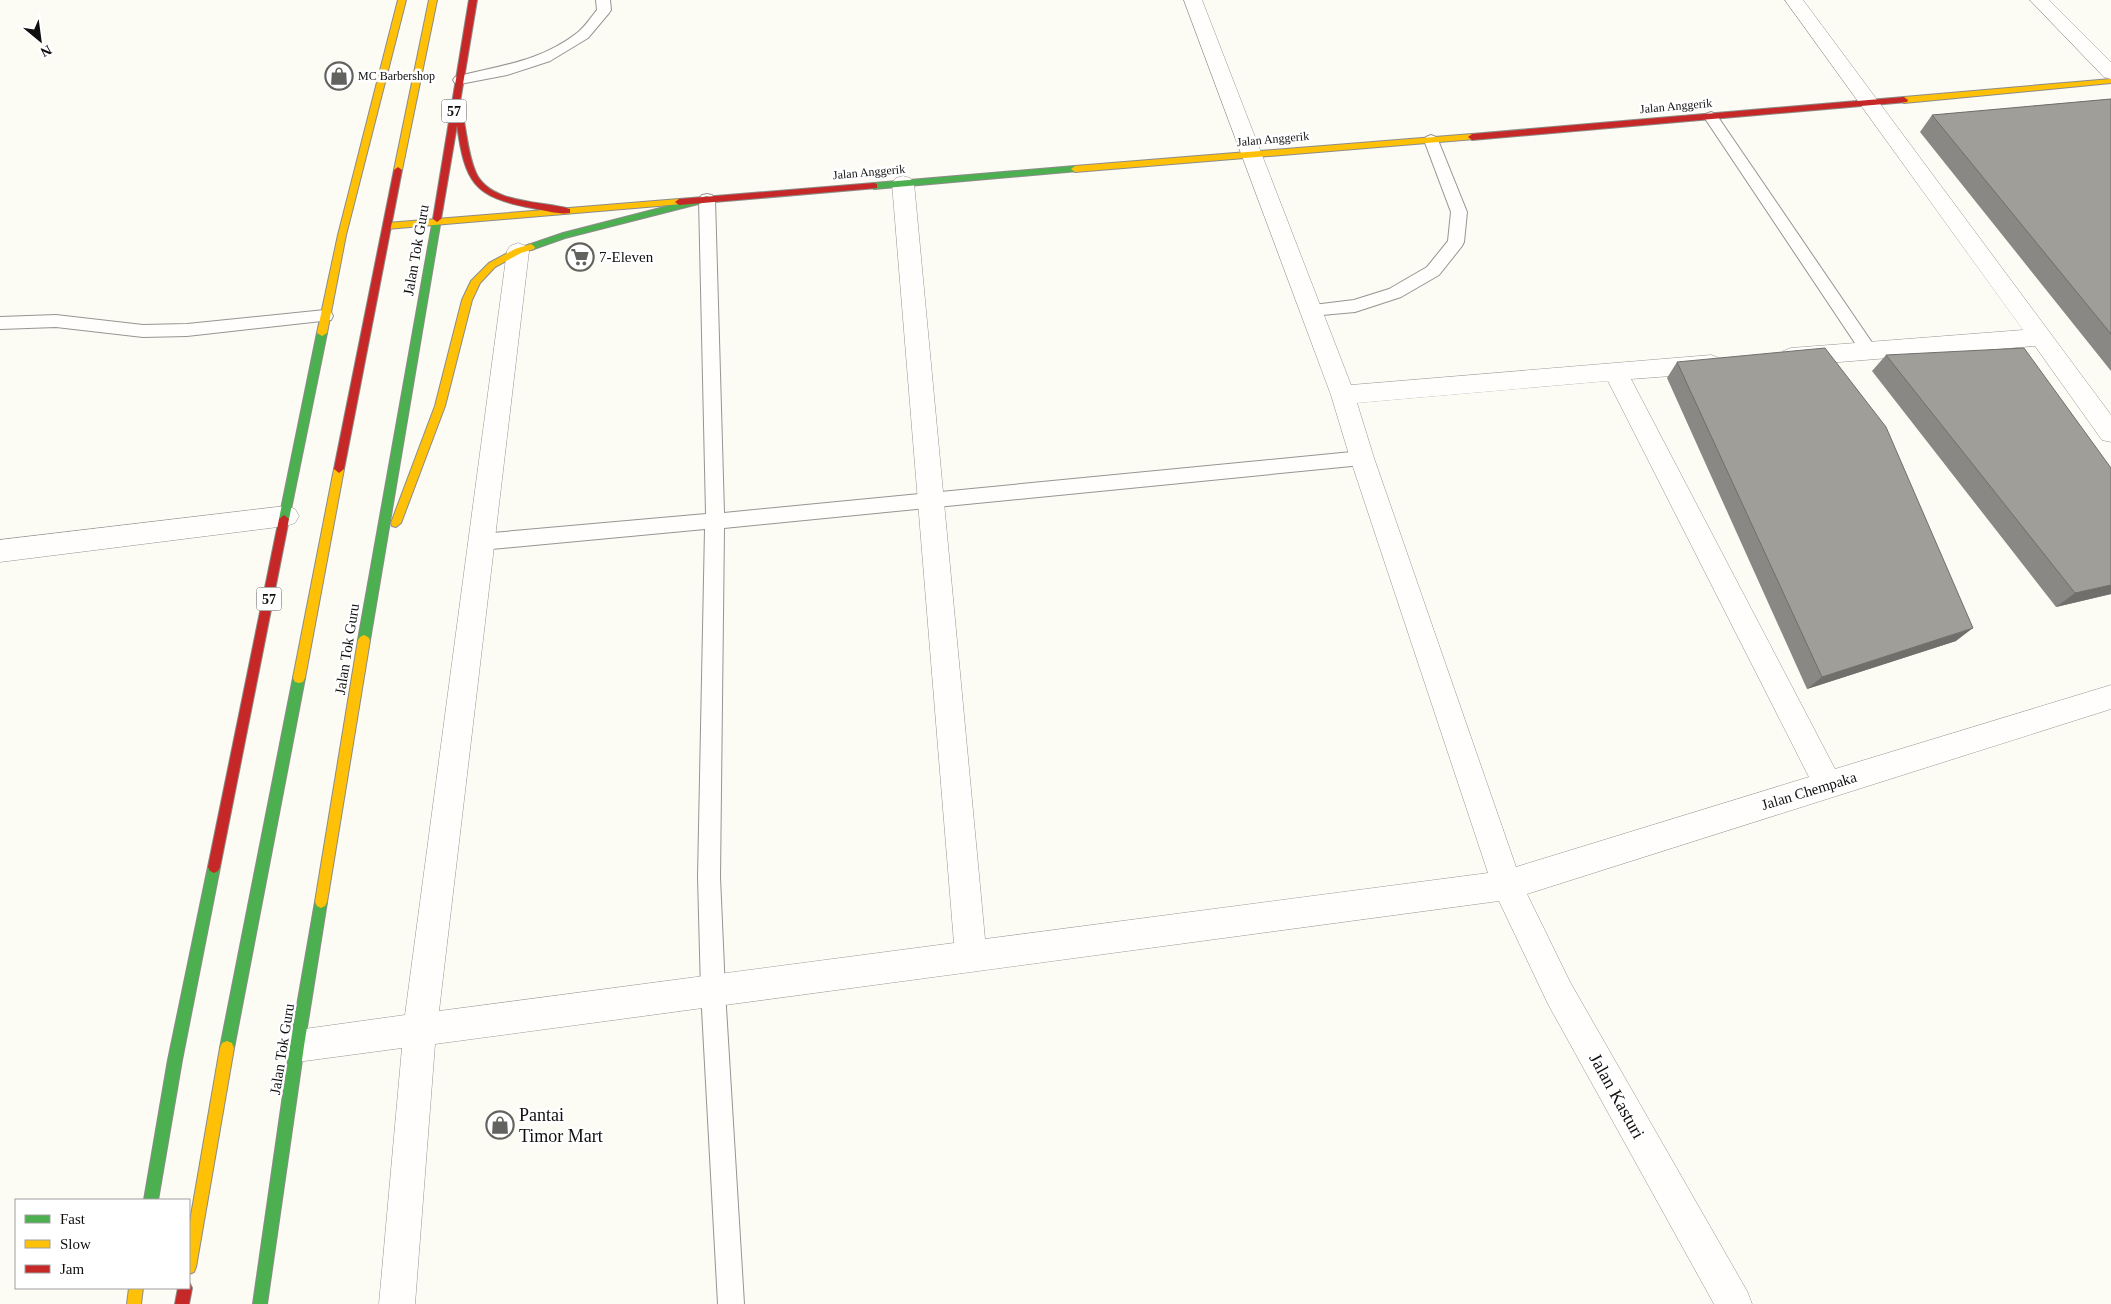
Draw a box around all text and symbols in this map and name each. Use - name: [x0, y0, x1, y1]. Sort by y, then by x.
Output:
- north arrow: [15, 15, 65, 65]
- text: N: [38, 42, 54, 60]
- shop icon: MC Barbershop: [324, 61, 354, 91]
- place label: MC Barbershop: [358, 69, 435, 83]
- street label: Jalan Anggerik: [1639, 96, 1713, 116]
- road number: 57: [442, 100, 466, 122]
- street label: Jalan Anggerik: [1236, 129, 1310, 149]
- street label: Jalan Anggerik: [832, 162, 906, 182]
- street label: Jalan Tok Guru: [400, 203, 432, 297]
- supermarket icon: 7-Eleven: [565, 242, 595, 272]
- place label: 7-Eleven: [599, 249, 654, 265]
- road number: 57: [256, 588, 282, 610]
- street label: Jalan Tok Guru: [332, 602, 362, 696]
- street label: Jalan Chempaka: [1759, 769, 1859, 813]
- street label: Jalan Tok Guru: [267, 1002, 297, 1096]
- street label: Jalan Kasturi: [1585, 1050, 1649, 1142]
- place label: Pantai Timor Mart: [519, 1105, 603, 1146]
- shop icon: Pantai Timor Mart: [485, 1110, 515, 1140]
- legend: [15, 1199, 190, 1289]
- text: Fast: [60, 1211, 86, 1227]
- text: Slow: [60, 1236, 91, 1252]
- text: Jam: [60, 1261, 84, 1277]

